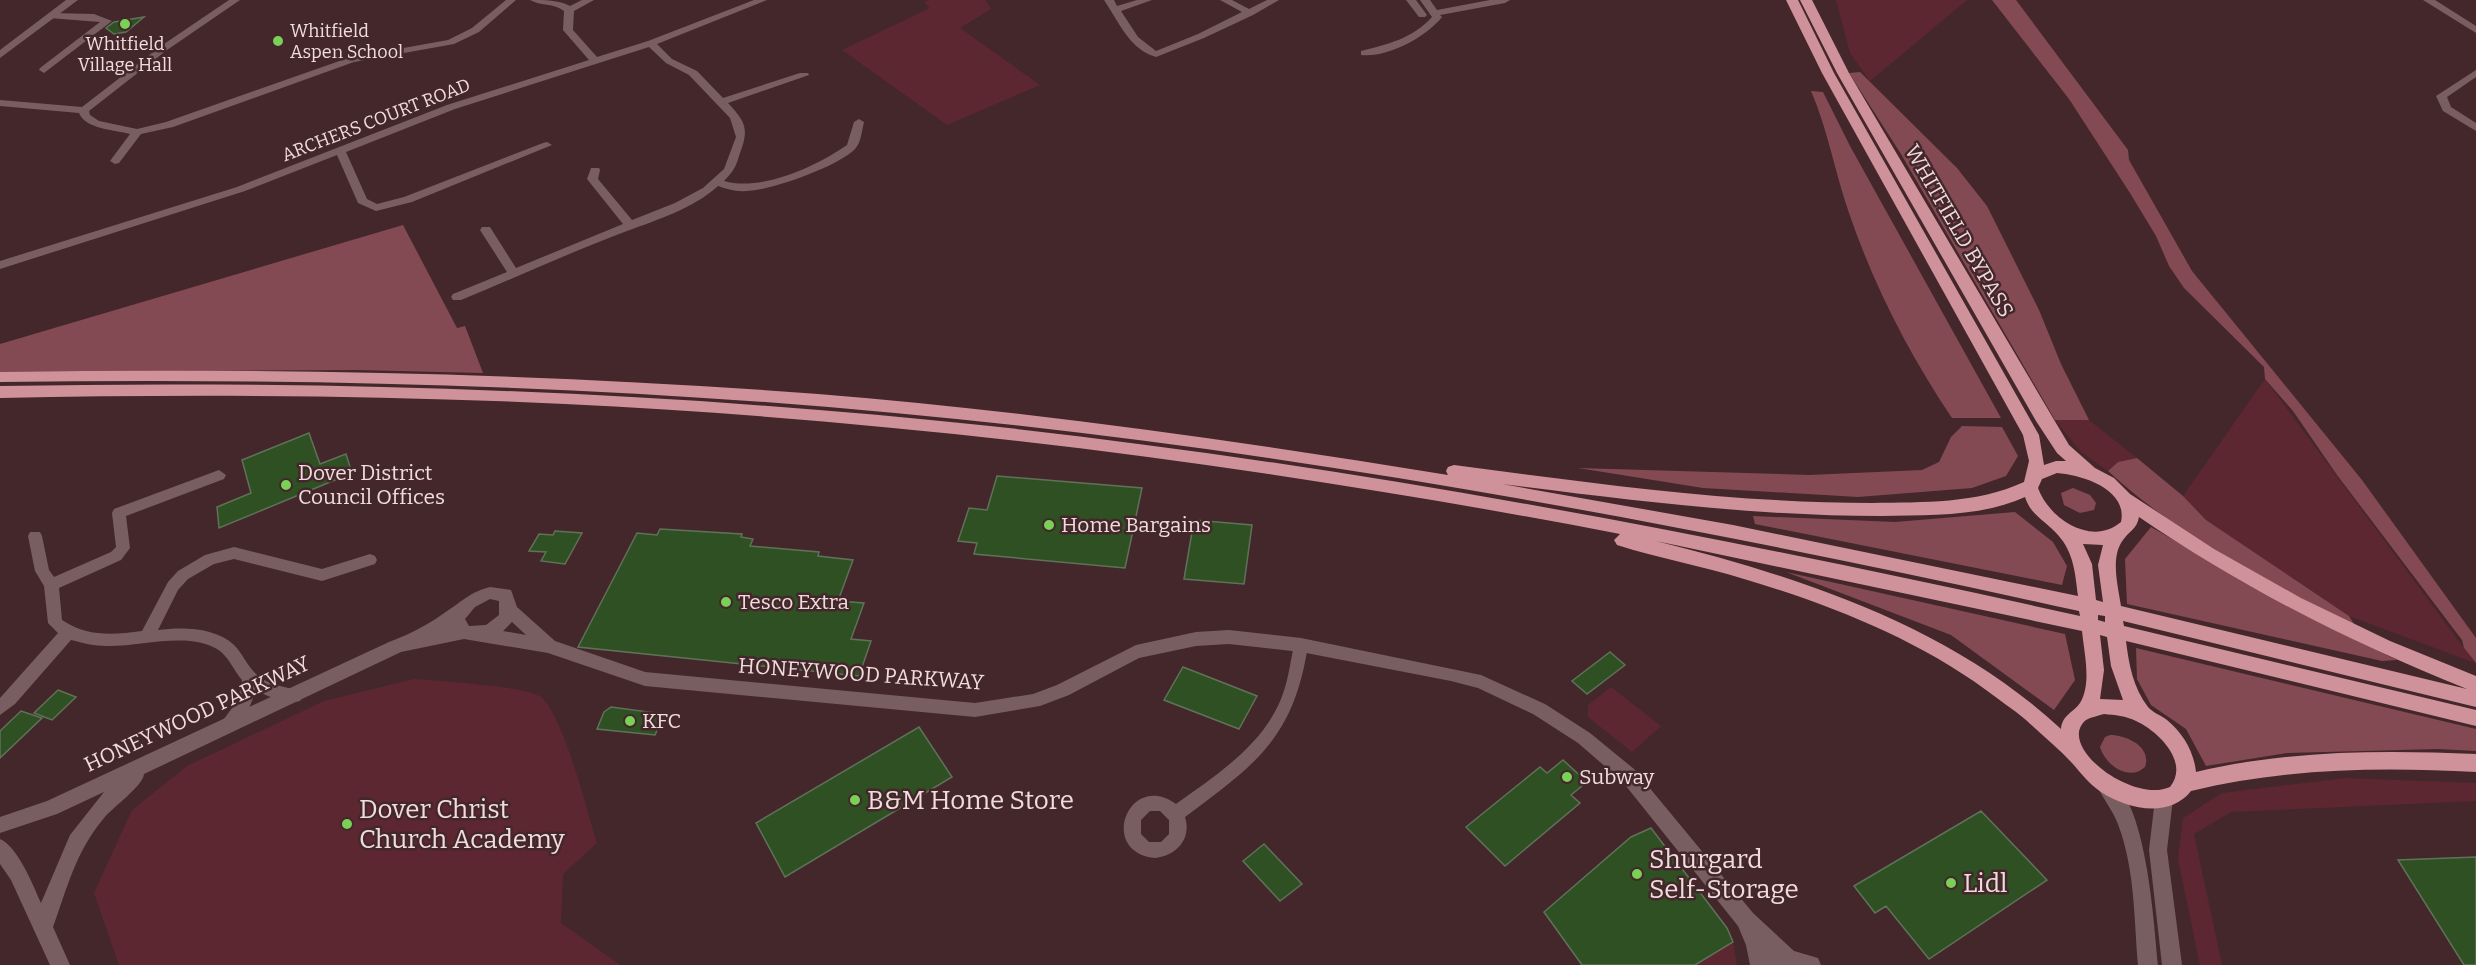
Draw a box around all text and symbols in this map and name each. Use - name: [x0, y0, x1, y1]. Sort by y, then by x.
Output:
- marker: Whitfield Village Hall: [118, 17, 132, 31]
- place label: Whitfield Aspen School: [290, 20, 403, 63]
- place label: Whitfield Village Hall: [78, 33, 172, 76]
- marker: Whitfield Aspen School: [271, 34, 285, 48]
- street label: ARCHERS COURT ROAD: [279, 74, 473, 166]
- street label: WHITFIELD BYPASS: [1899, 140, 2019, 322]
- place label: Dover District Council Offices: [298, 460, 445, 510]
- marker: Dover District Council Offices: [279, 478, 293, 492]
- place label: Home Bargains: [1061, 512, 1211, 538]
- marker: Home Bargains: [1042, 518, 1056, 532]
- place label: Tesco Extra: [738, 589, 849, 615]
- marker: Tesco Extra: [719, 595, 733, 609]
- street label: HONEYWOOD PARKWAY: [80, 650, 315, 778]
- street label: HONEYWOOD PARKWAY: [737, 652, 985, 696]
- place label: KFC: [642, 708, 681, 734]
- marker: KFC: [623, 714, 637, 728]
- place label: Subway: [1579, 764, 1655, 790]
- marker: Subway: [1560, 770, 1574, 784]
- place label: B&M Home Store: [867, 785, 1074, 816]
- marker: B&M Home Store: [848, 793, 862, 807]
- place label: Dover Christ Church Academy: [359, 794, 565, 855]
- marker: Dover Christ Church Academy: [340, 817, 354, 831]
- place label: Shurgard Self-Storage: [1649, 844, 1799, 905]
- marker: Shurgard Self-Storage: [1630, 867, 1644, 881]
- place label: Lidl: [1963, 868, 2008, 899]
- marker: Lidl: [1944, 876, 1958, 890]

